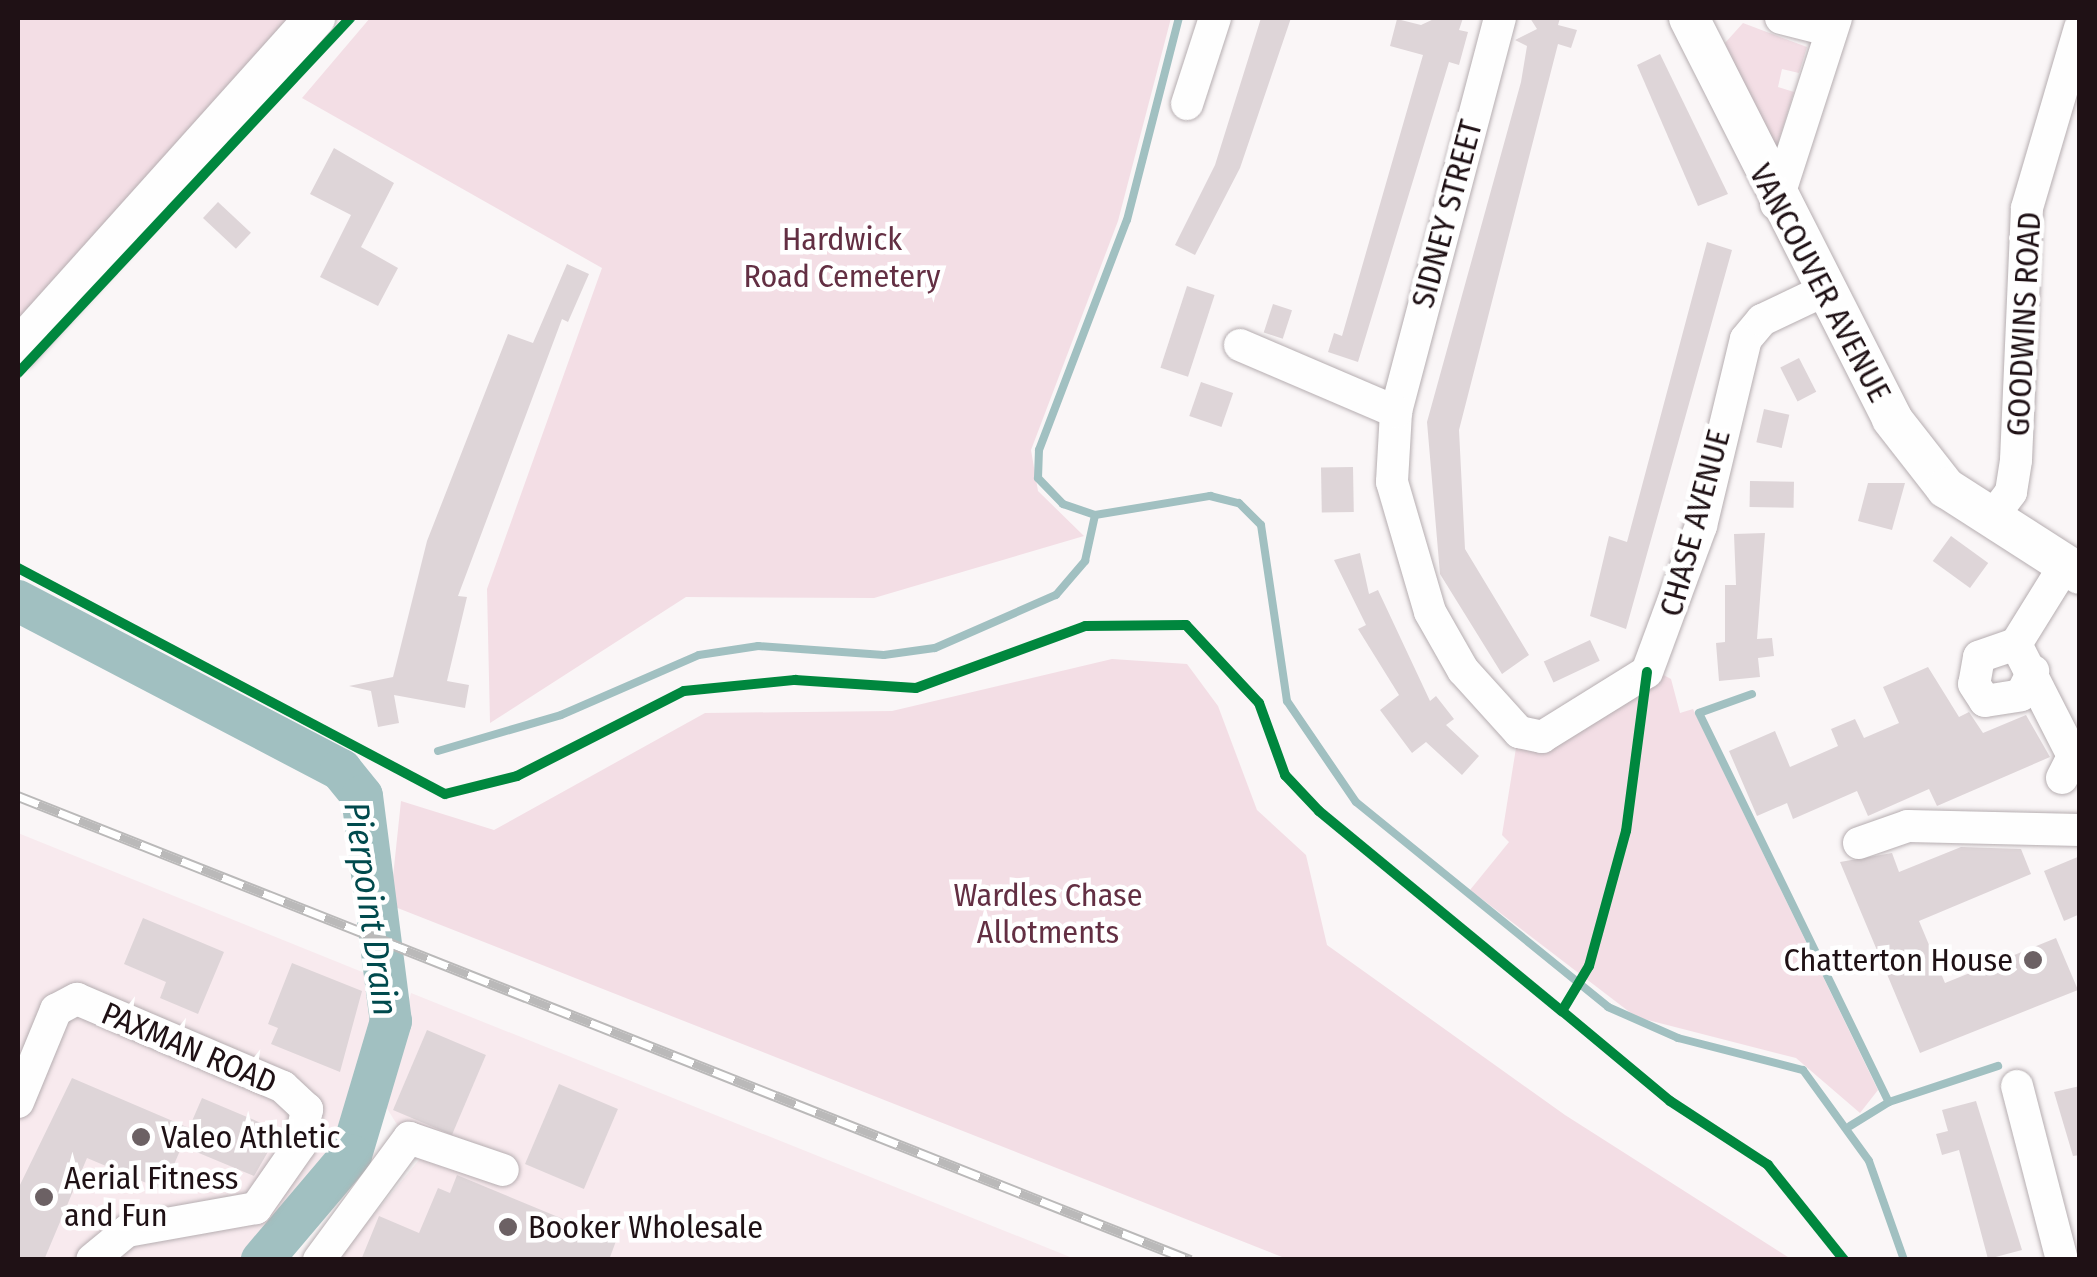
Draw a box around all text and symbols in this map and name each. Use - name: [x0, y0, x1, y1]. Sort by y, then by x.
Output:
- street label: SIDNEY STREET: [1403, 116, 1491, 312]
- street label: VANCOUVER AVENUE: [1741, 158, 1899, 408]
- street label: GOODWINS ROAD: [1999, 211, 2049, 437]
- park label: Hardwick Road Cemetery: [744, 221, 940, 296]
- street label: CHASE AVENUE: [1652, 425, 1738, 621]
- water label: Pierpoint Drain: [335, 799, 407, 1019]
- park label: Wardles Chase Allotments: [953, 877, 1143, 952]
- place label: Chatterton House: [1783, 941, 2013, 979]
- marker: Chatterton House: [2022, 949, 2044, 971]
- street label: PAXMAN ROAD: [96, 994, 282, 1102]
- place label: Valeo Athletic: [161, 1118, 340, 1156]
- marker: Valeo Athletic: [130, 1126, 152, 1148]
- place label: Aerial Fitness and Fun: [64, 1160, 238, 1235]
- marker: Aerial Fitness and Fun: [33, 1186, 55, 1208]
- place label: Booker Wholesale: [528, 1208, 763, 1246]
- marker: Booker Wholesale: [497, 1216, 519, 1238]

